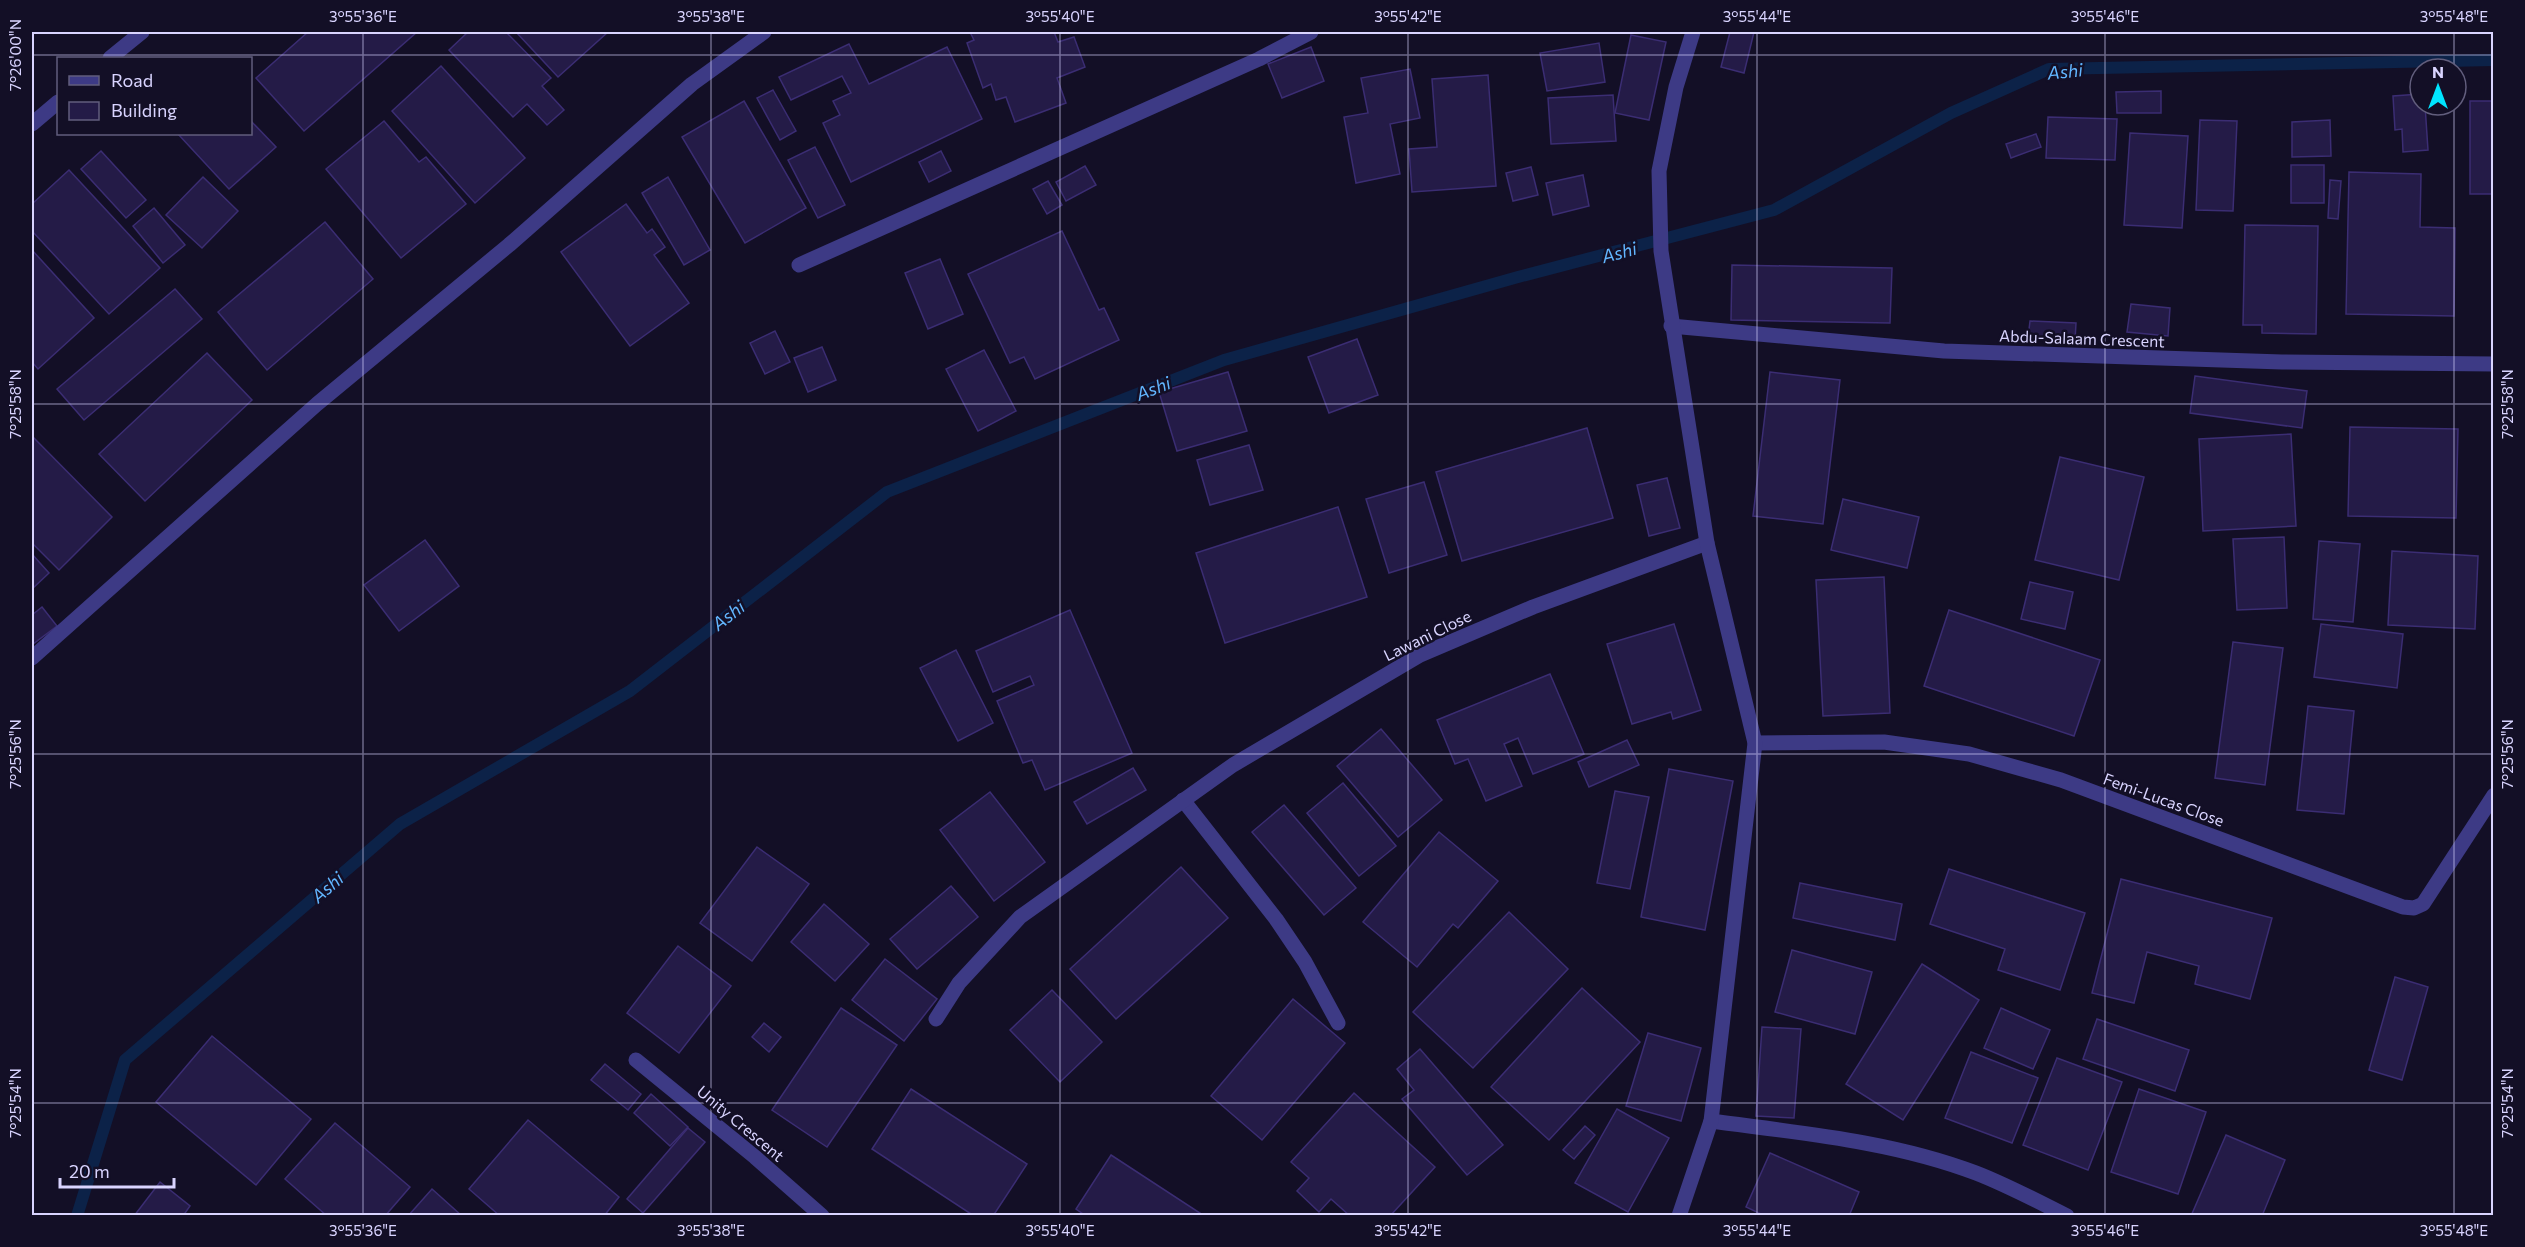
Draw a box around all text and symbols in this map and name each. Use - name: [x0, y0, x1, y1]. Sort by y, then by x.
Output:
- text: 3°55'36"E: [329, 7, 397, 25]
- text: 3°55'38"E: [677, 7, 745, 25]
- text: 3°55'40"E: [1025, 7, 1095, 25]
- text: 3°55'42"E: [1374, 7, 1442, 25]
- text: 3°55'44"E: [1723, 7, 1791, 25]
- text: 3°55'46"E: [2071, 7, 2139, 25]
- text: 3°55'48"E: [2420, 7, 2488, 25]
- text: 7°26'00"N: [6, 19, 24, 91]
- legend: [57, 57, 252, 135]
- north arrow: [2408, 57, 2468, 117]
- water label: Ashi: [2045, 58, 2085, 84]
- text: N: [2432, 62, 2444, 81]
- text: Road: [111, 69, 153, 91]
- text: Building: [111, 99, 177, 121]
- water label: Ashi: [1598, 236, 1640, 267]
- street label: Abdu-Salaam Crescent: [1999, 326, 2166, 350]
- text: 7°25'58"N: [6, 369, 24, 439]
- text: 7°25'58"N: [2498, 369, 2516, 439]
- water label: Ashi: [1132, 371, 1175, 405]
- water label: Ashi: [706, 595, 750, 635]
- street label: Lawani Close: [1380, 606, 1474, 664]
- text: 7°25'56"N: [6, 719, 24, 789]
- text: 7°25'56"N: [2498, 719, 2516, 789]
- street label: Femi-Lucas Close: [2101, 768, 2227, 830]
- water label: Ashi: [306, 866, 349, 908]
- text: 7°25'54"N: [6, 1068, 24, 1138]
- text: 7°25'54"N: [2498, 1068, 2516, 1138]
- street label: Unity Crescent: [694, 1081, 789, 1165]
- scale bar: [60, 1151, 174, 1189]
- text: 20 m: [69, 1160, 110, 1182]
- text: 3°55'36"E: [329, 1221, 397, 1239]
- text: 3°55'38"E: [677, 1221, 745, 1239]
- text: 3°55'40"E: [1025, 1221, 1095, 1239]
- text: 3°55'42"E: [1374, 1221, 1442, 1239]
- text: 3°55'44"E: [1723, 1221, 1791, 1239]
- text: 3°55'46"E: [2071, 1221, 2139, 1239]
- text: 3°55'48"E: [2420, 1221, 2488, 1239]

